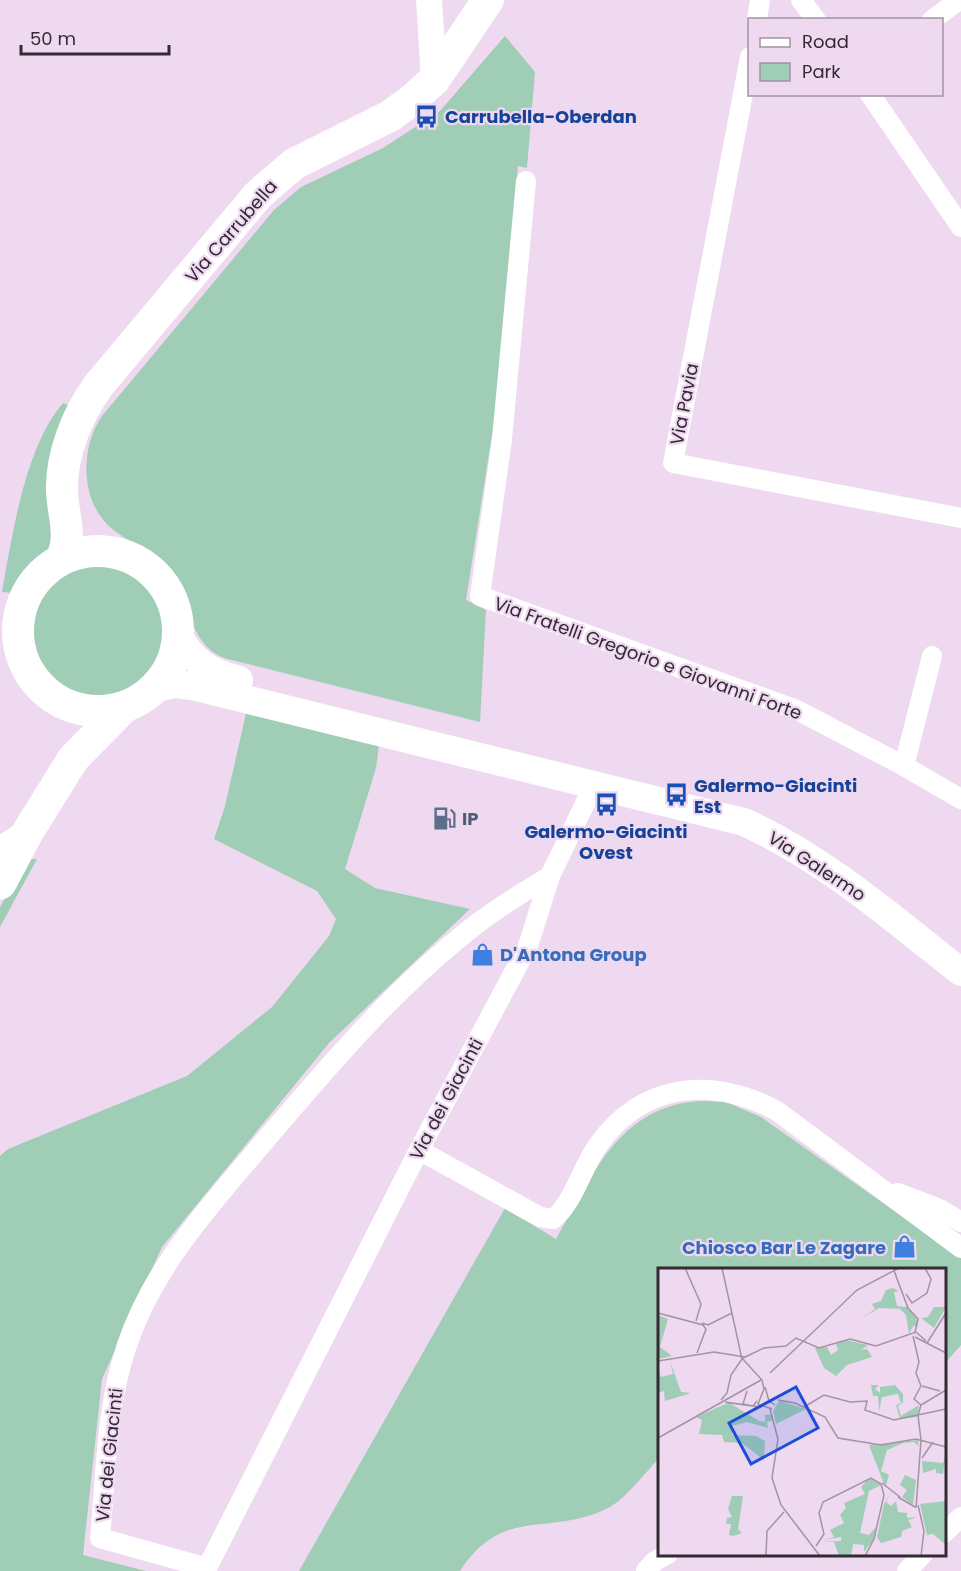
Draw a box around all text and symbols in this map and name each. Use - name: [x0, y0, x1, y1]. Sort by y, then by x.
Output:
- scale bar: [21, 18, 170, 56]
- legend: [748, 18, 943, 96]
- text: 50 m: [30, 26, 76, 51]
- text: Road: [802, 29, 849, 54]
- text: Park: [802, 59, 841, 84]
- bus stop icon: Carrubella-Oberdan: [414, 103, 440, 129]
- place label: Carrubella-Oberdan: [445, 104, 637, 129]
- street label: Via Carrubella: [179, 174, 283, 288]
- street label: Via Pavia: [664, 361, 704, 447]
- street label: Via Fratelli Gregorio e Giovanni Forte: [491, 591, 805, 725]
- place label: Galermo-Giacinti Est: [694, 773, 857, 819]
- bus stop icon: Galermo-Giacinti Est: [663, 782, 689, 808]
- bus stop icon: Galermo-Giacinti Ovest: [593, 792, 619, 818]
- fuel station icon: IP: [431, 805, 457, 831]
- place label: IP: [462, 806, 479, 831]
- place label: Galermo-Giacinti Ovest: [524, 819, 688, 865]
- street label: Via Galermo: [763, 825, 871, 907]
- shop icon: D'Antona Group: [469, 941, 495, 967]
- place label: D'Antona Group: [500, 942, 647, 967]
- street label: Via dei Giacinti: [403, 1034, 489, 1164]
- shop icon: Chiosco Bar Le Zagare: [891, 1234, 917, 1260]
- place label: Chiosco Bar Le Zagare: [682, 1235, 886, 1260]
- inset map: [658, 1268, 946, 1556]
- street label: Via dei Giacinti: [90, 1387, 128, 1523]

